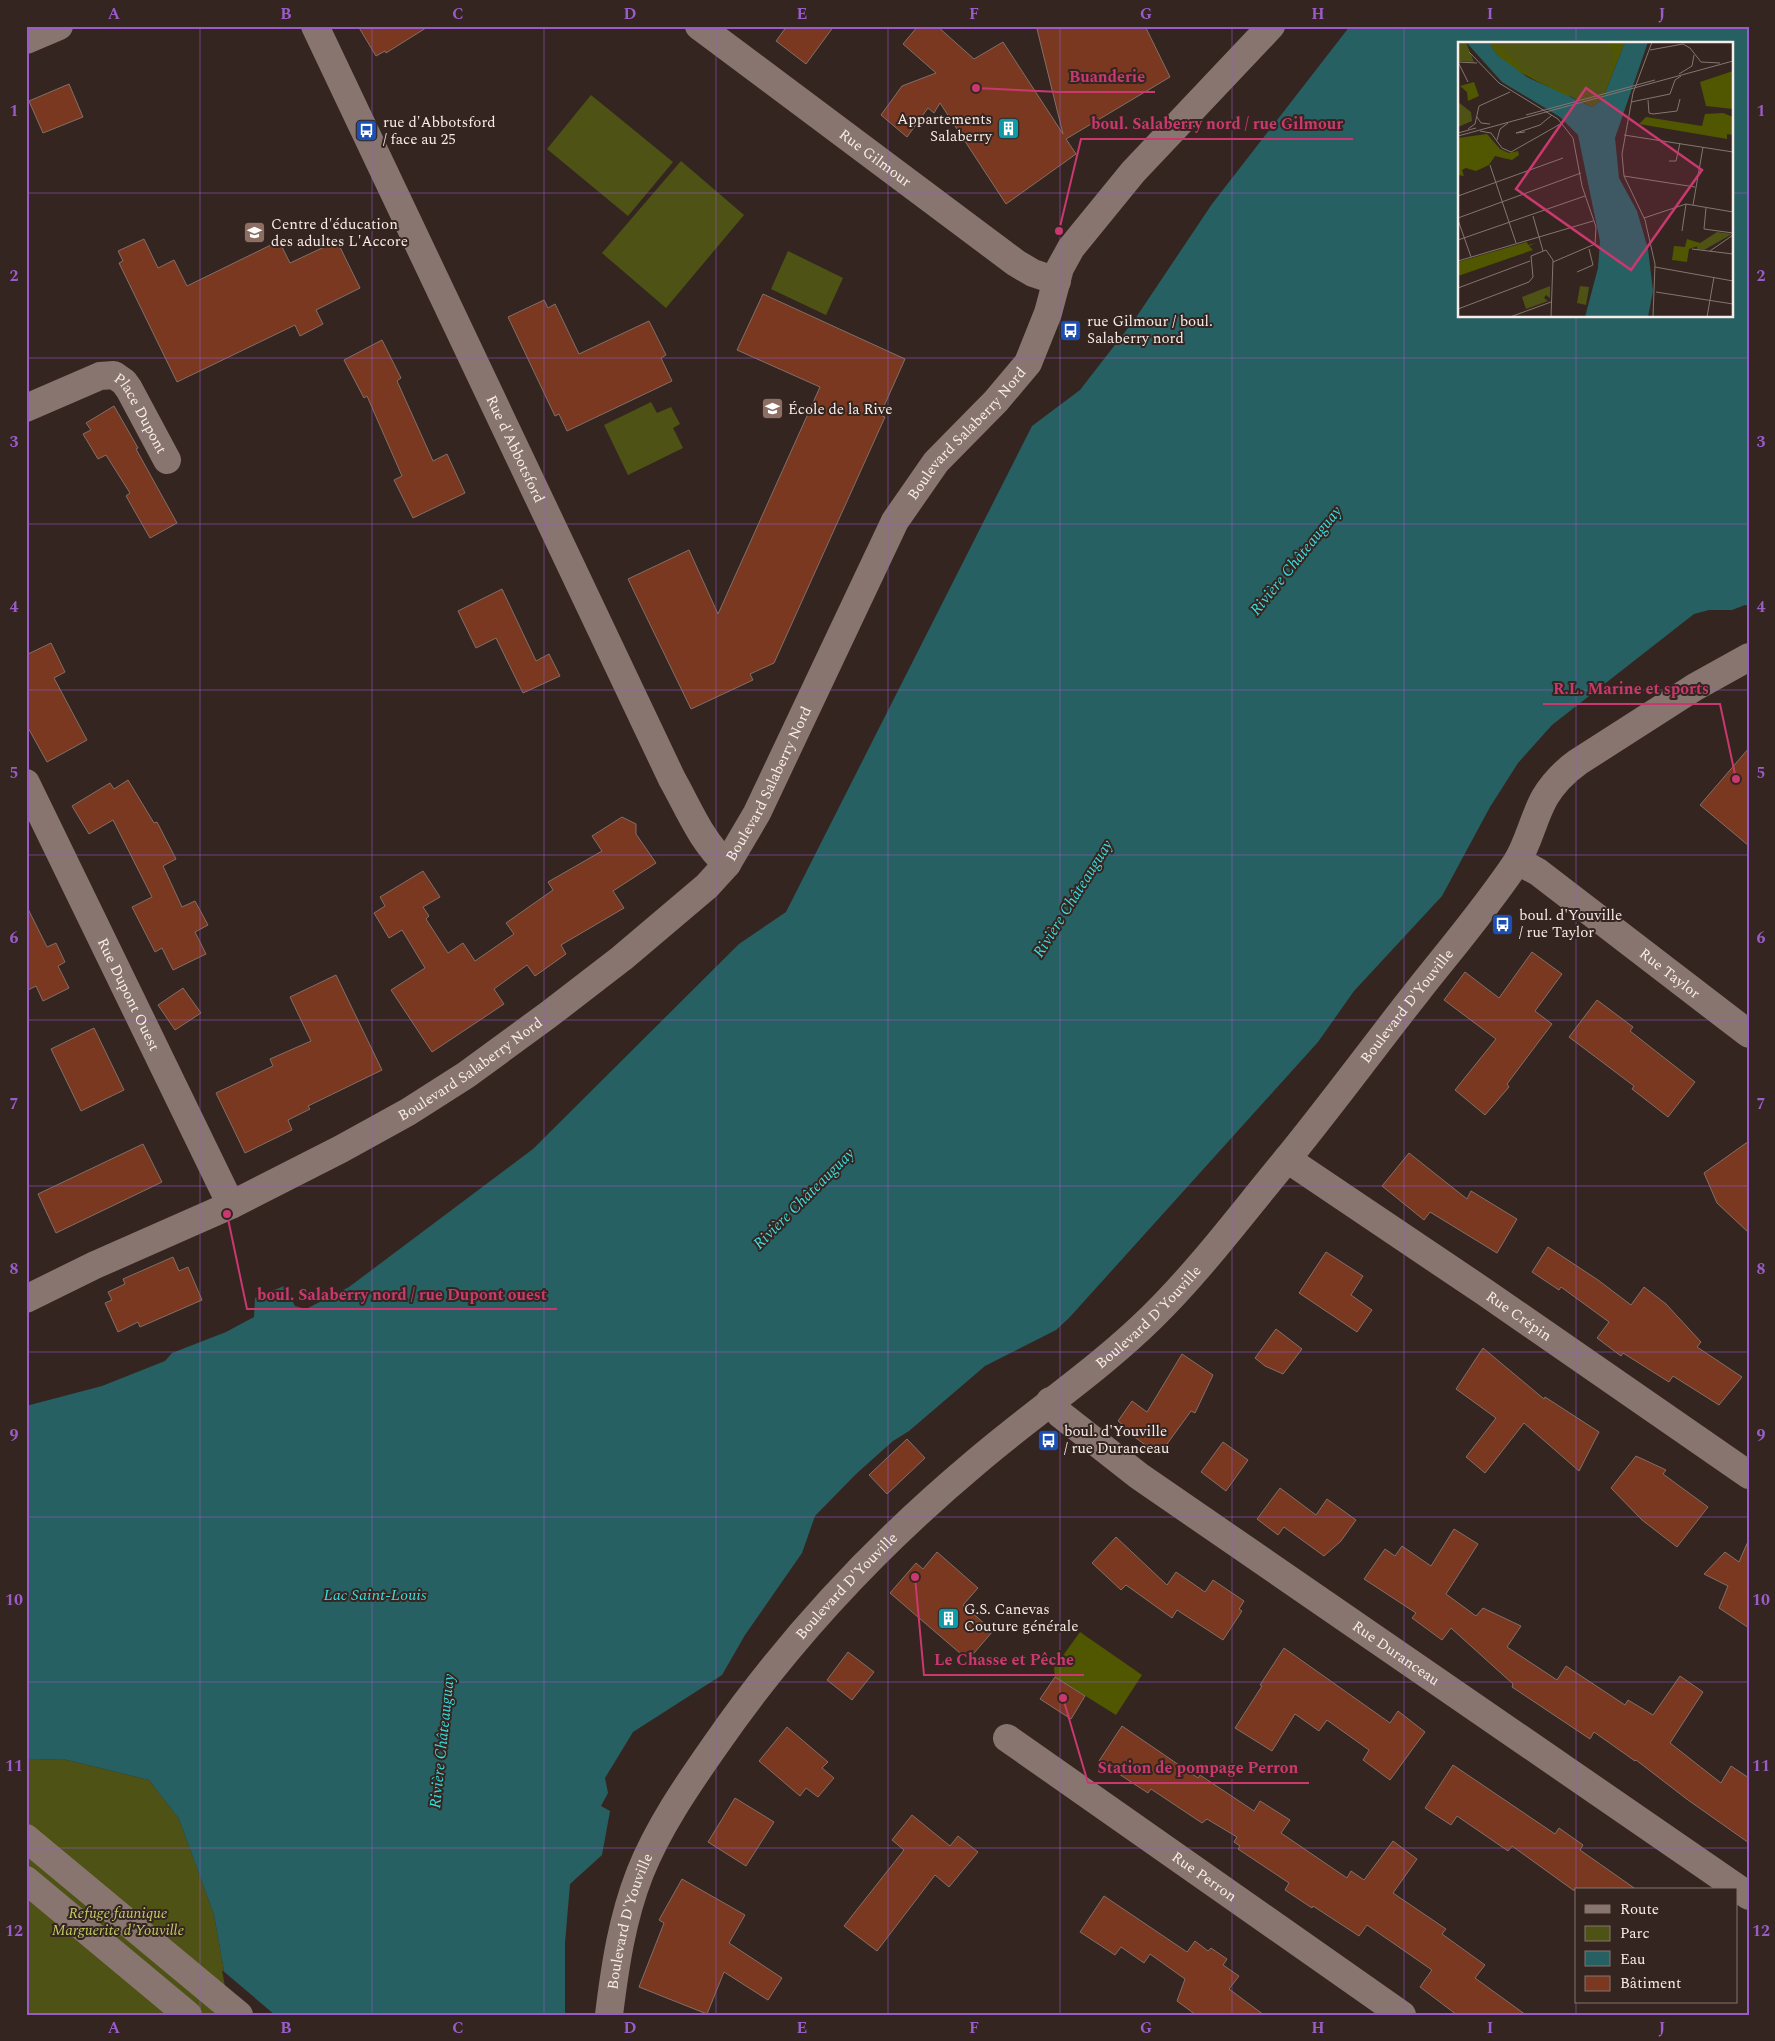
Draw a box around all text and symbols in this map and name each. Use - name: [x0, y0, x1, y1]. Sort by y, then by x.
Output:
- text: A: [108, 2, 121, 26]
- text: B: [280, 2, 292, 26]
- text: C: [452, 2, 464, 26]
- text: D: [624, 2, 637, 26]
- text: E: [797, 2, 807, 26]
- text: F: [969, 2, 979, 26]
- text: G: [1140, 2, 1152, 26]
- text: H: [1311, 2, 1325, 26]
- text: I: [1487, 2, 1493, 26]
- text: J: [1659, 2, 1666, 26]
- inset map: [1458, 42, 1732, 318]
- callout: Buanderie: [1059, 61, 1155, 92]
- text: Buanderie: [1069, 65, 1145, 89]
- text: 1: [10, 99, 18, 123]
- text: 1: [1757, 99, 1765, 123]
- place label: Appartements Salaberry: [897, 108, 993, 148]
- callout: boul. Salaberry nord / rue Gilmour: [1081, 108, 1353, 139]
- place label: rue d'Abbotsford / face au 25: [383, 111, 496, 151]
- text: boul. Salaberry nord / rue Gilmour: [1091, 112, 1343, 136]
- building icon: Appartements Salaberry: [996, 116, 1020, 140]
- bus stop icon: rue d'Abbotsford / face au 25: [355, 119, 379, 143]
- street label: Rue Gilmour: [834, 123, 916, 193]
- place label: Centre d'éducation des adultes L'Accore: [271, 213, 408, 253]
- school or university icon: Centre d'éducation des adultes L'Accore: [243, 221, 267, 245]
- text: 2: [10, 264, 19, 288]
- text: 2: [1757, 264, 1766, 288]
- place label: rue Gilmour / boul. Salaberry nord: [1087, 310, 1213, 350]
- bus stop icon: rue Gilmour / boul. Salaberry nord: [1059, 318, 1083, 342]
- street label: Boulevard Salaberry Nord: [902, 362, 1032, 505]
- street label: Place Dupont: [109, 367, 173, 458]
- street label: Rue d'Abbotsford: [480, 391, 550, 507]
- school or university icon: École de la Rive: [760, 397, 784, 421]
- place label: École de la Rive: [788, 398, 892, 421]
- text: 3: [10, 430, 19, 454]
- text: 3: [1757, 430, 1766, 454]
- water label: Rivière Châteauguay: [1244, 501, 1348, 621]
- text: 4: [10, 595, 19, 619]
- text: 4: [1757, 595, 1766, 619]
- callout: R.L. Marine et sports: [1543, 673, 1720, 704]
- text: R.L. Marine et sports: [1553, 677, 1709, 701]
- street label: Boulevard Salaberry Nord: [720, 703, 818, 866]
- text: 5: [10, 761, 18, 785]
- text: 5: [1757, 761, 1765, 785]
- water label: Rivière Châteauguay: [1027, 835, 1119, 962]
- place label: boul. d'Youville / rue Taylor: [1519, 904, 1622, 944]
- bus stop icon: boul. d'Youville / rue Taylor: [1491, 912, 1515, 936]
- text: 6: [10, 926, 19, 950]
- text: 6: [1757, 926, 1766, 950]
- street label: Rue Dupont Ouest: [91, 934, 166, 1055]
- street label: Rue Taylor: [1634, 943, 1705, 1005]
- street label: Boulevard D'Youville: [1355, 944, 1459, 1068]
- street label: Boulevard Salaberry Nord: [394, 1012, 548, 1127]
- text: 7: [10, 1092, 19, 1116]
- text: 7: [1757, 1092, 1766, 1116]
- water label: Rivière Châteauguay: [747, 1142, 860, 1255]
- text: 8: [10, 1257, 19, 1281]
- text: 8: [1757, 1257, 1766, 1281]
- street label: Boulevard D'Youville: [1091, 1260, 1207, 1375]
- callout: boul. Salaberry nord / rue Dupont ouest: [247, 1278, 557, 1309]
- text: boul. Salaberry nord / rue Dupont ouest: [257, 1283, 547, 1307]
- street label: Rue Crépin: [1481, 1285, 1556, 1347]
- place label: boul. d'Youville / rue Duranceau: [1064, 1420, 1169, 1460]
- text: 9: [10, 1423, 19, 1447]
- text: 9: [1757, 1423, 1766, 1447]
- bus stop icon: boul. d'Youville / rue Duranceau: [1036, 1428, 1060, 1452]
- street label: Boulevard D'Youville: [790, 1527, 903, 1645]
- water label: Lac Saint-Louis: [323, 1583, 427, 1607]
- text: 10: [5, 1588, 23, 1612]
- text: 10: [1752, 1588, 1770, 1612]
- place label: G.S. Canevas Couture générale: [964, 1598, 1078, 1638]
- building icon: G.S. Canevas Couture générale: [936, 1606, 960, 1630]
- street label: Rue Duranceau: [1347, 1615, 1444, 1692]
- callout: Le Chasse et Pêche: [924, 1644, 1084, 1675]
- text: Le Chasse et Pêche: [934, 1648, 1074, 1672]
- water label: Rivière Châteauguay: [423, 1673, 461, 1810]
- callout: Station de pompage Perron: [1088, 1752, 1309, 1783]
- text: 11: [5, 1754, 23, 1778]
- text: 11: [1752, 1754, 1770, 1778]
- text: Station de pompage Perron: [1098, 1756, 1299, 1780]
- street label: Rue Perron: [1167, 1846, 1241, 1908]
- street label: Boulevard D'Youville: [601, 1850, 659, 1991]
- legend: [1575, 1888, 1738, 2004]
- text: Route: [1620, 1898, 1659, 1921]
- park label: Refuge faunique Marguerite d'Youville: [52, 1902, 184, 1942]
- text: 12: [5, 1919, 23, 1943]
- text: 12: [1752, 1919, 1770, 1943]
- text: Parc: [1620, 1922, 1650, 1945]
- text: Eau: [1620, 1948, 1646, 1971]
- text: Bâtiment: [1620, 1972, 1681, 1995]
- text: A: [108, 2016, 121, 2040]
- text: B: [280, 2016, 292, 2040]
- text: C: [452, 2016, 464, 2040]
- text: D: [624, 2016, 637, 2040]
- text: E: [797, 2016, 807, 2040]
- text: F: [969, 2016, 979, 2040]
- text: G: [1140, 2016, 1152, 2040]
- text: H: [1311, 2016, 1325, 2040]
- text: I: [1487, 2016, 1493, 2040]
- text: J: [1659, 2016, 1666, 2040]

